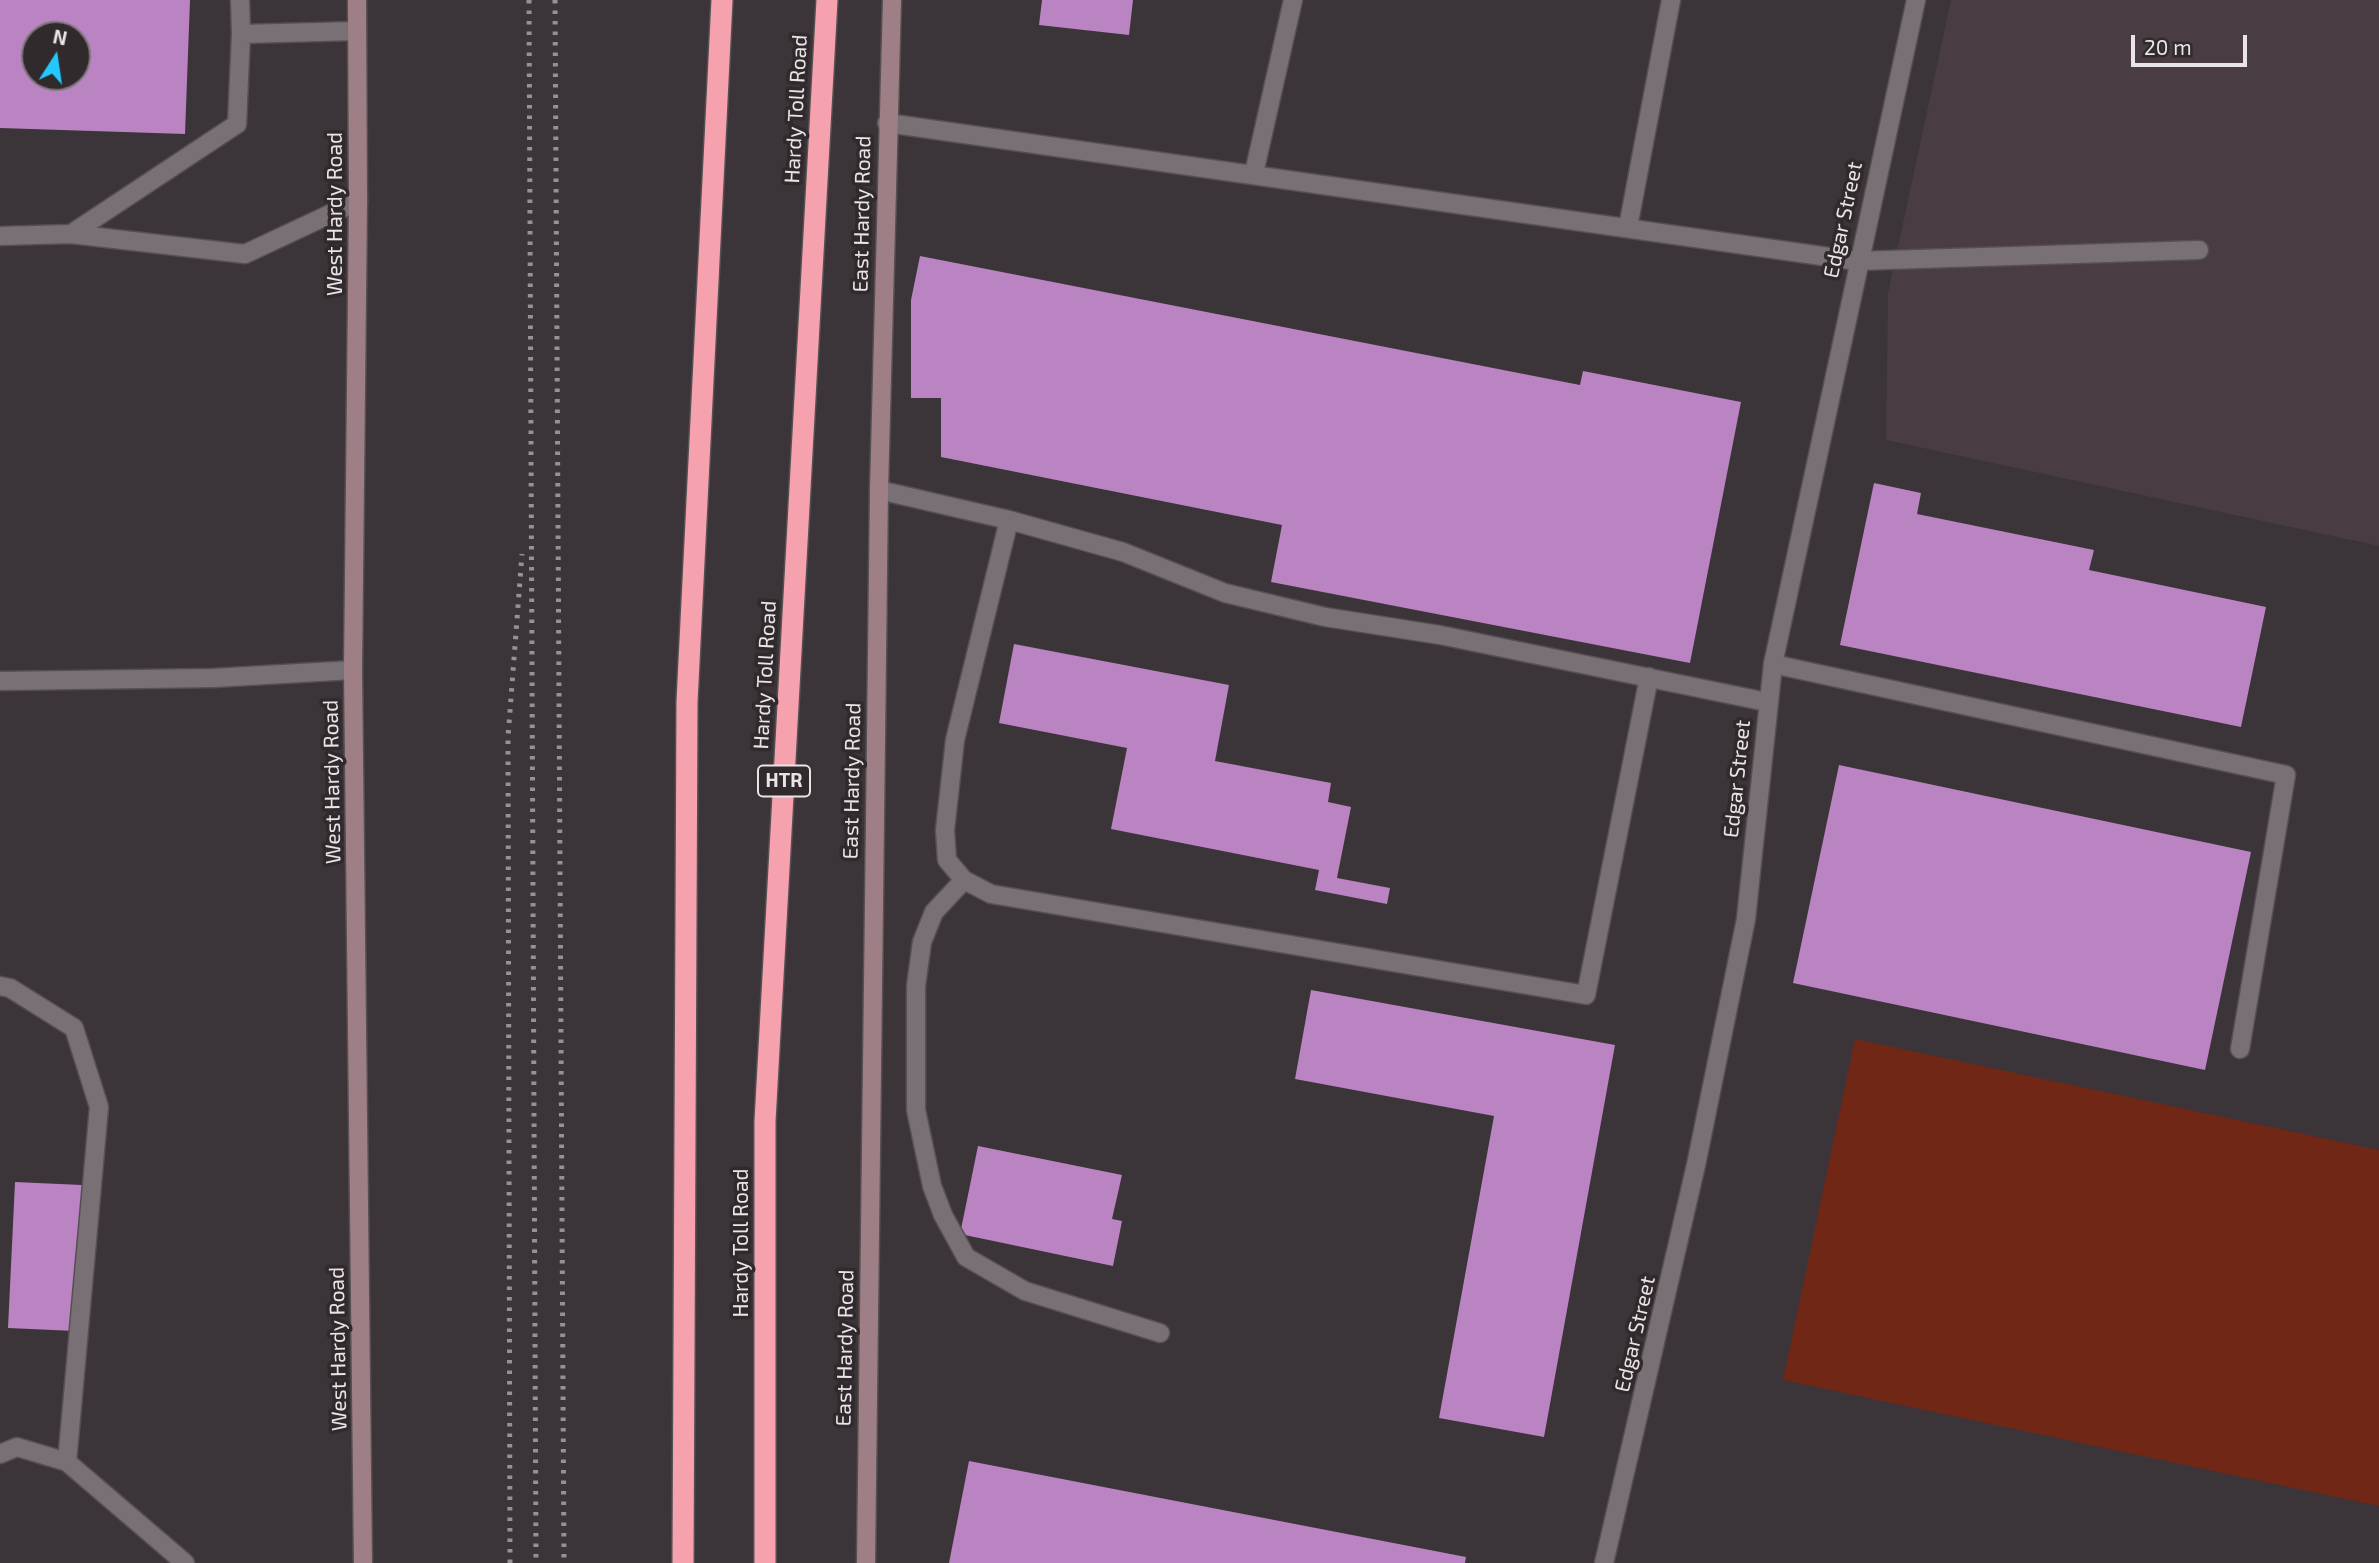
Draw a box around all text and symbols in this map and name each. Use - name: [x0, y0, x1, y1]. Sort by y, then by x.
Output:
- north arrow: [21, 21, 91, 91]
- scale bar: [2134, 21, 2250, 65]
- text: N: [51, 24, 69, 50]
- street label: Hardy Toll Road: [780, 34, 812, 184]
- text: 20 m: [2144, 34, 2192, 59]
- street label: West Hardy Road: [322, 132, 348, 296]
- street label: East Hardy Road: [848, 135, 876, 293]
- street label: Edgar Street: [1818, 159, 1868, 281]
- street label: Hardy Toll Road: [749, 600, 781, 750]
- street label: West Hardy Road: [318, 700, 346, 864]
- street label: East Hardy Road: [838, 702, 866, 860]
- street label: Edgar Street: [1718, 719, 1756, 839]
- road number: HTR: [758, 766, 810, 796]
- street label: Hardy Toll Road: [728, 1169, 754, 1317]
- street label: West Hardy Road: [324, 1267, 352, 1431]
- street label: East Hardy Road: [831, 1269, 859, 1427]
- street label: Edgar Street: [1609, 1273, 1661, 1395]

